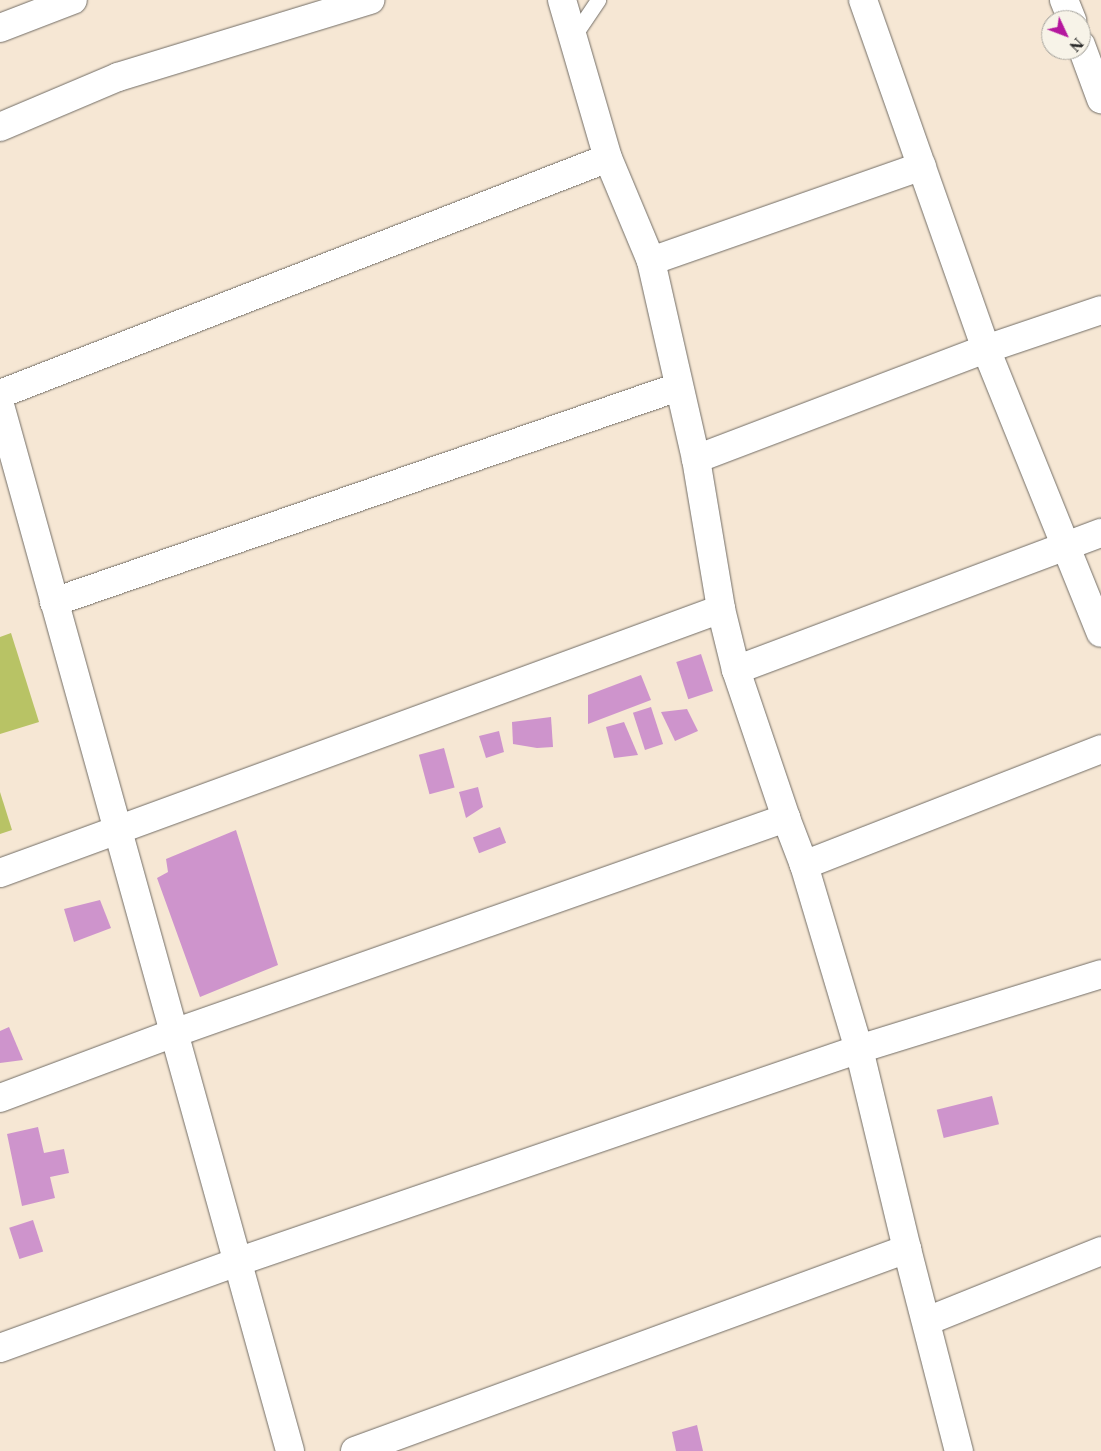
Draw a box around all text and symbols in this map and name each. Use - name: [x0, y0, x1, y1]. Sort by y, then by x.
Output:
- north arrow: [1041, 10, 1091, 60]
- text: N: [1066, 34, 1087, 55]

